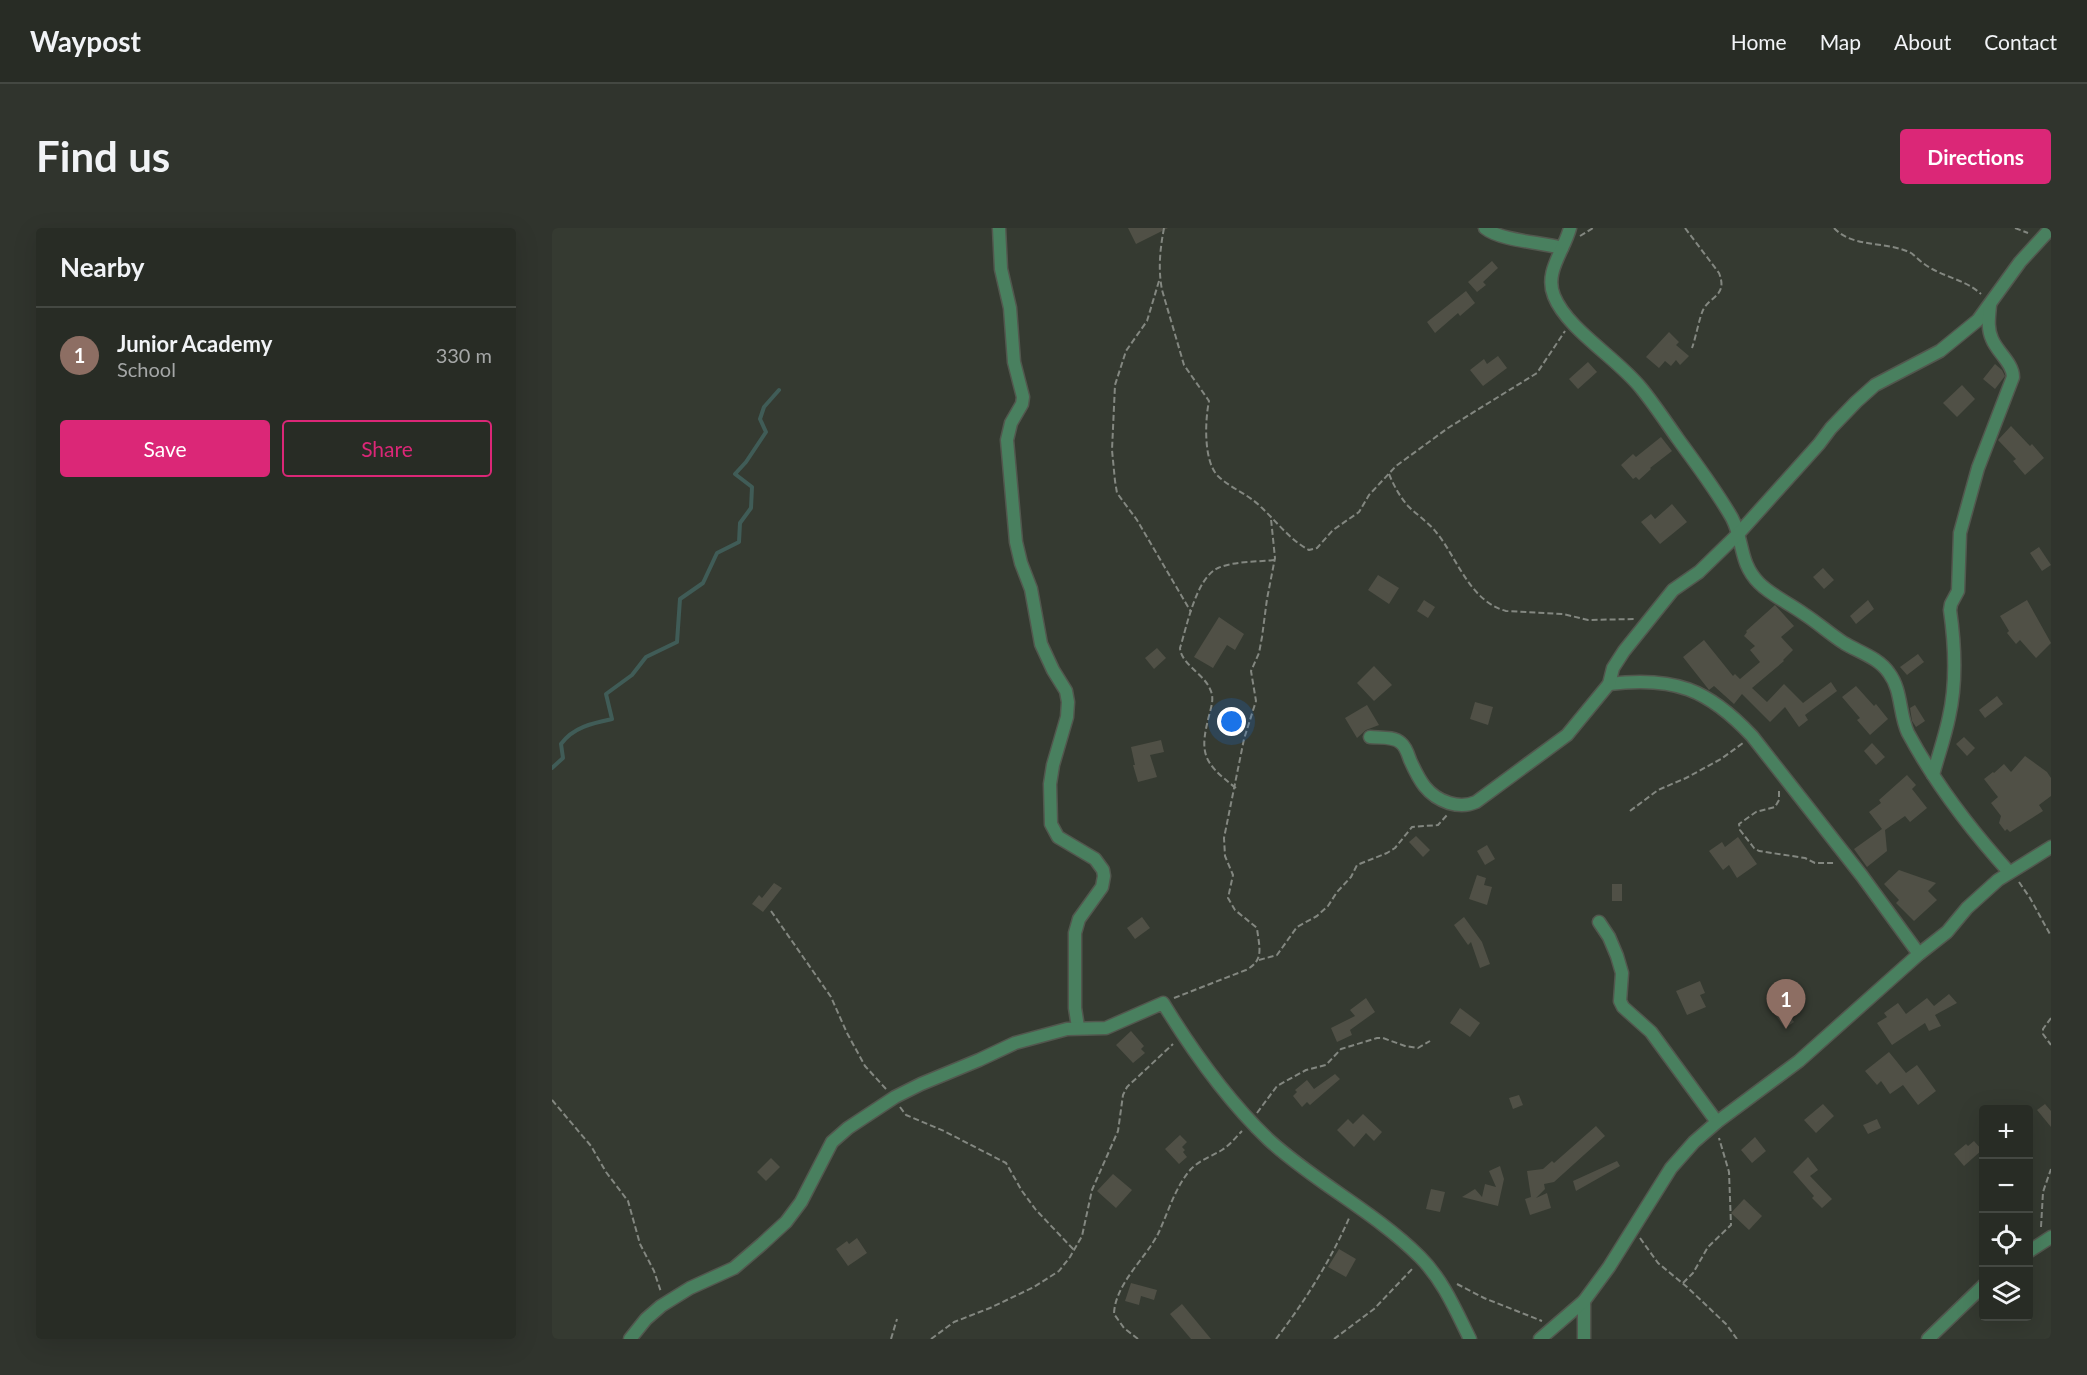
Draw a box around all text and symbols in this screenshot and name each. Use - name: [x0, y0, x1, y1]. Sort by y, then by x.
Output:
- text: Waypost: [30, 24, 141, 58]
- text: Home: [1731, 29, 1787, 54]
- text: Map: [1820, 29, 1861, 54]
- text: About: [1894, 29, 1951, 54]
- text: Contact: [1984, 29, 2057, 54]
- button: Directions: [1900, 129, 2051, 184]
- text: Find us: [36, 131, 170, 181]
- text: Nearby: [60, 251, 145, 283]
- text: Junior Academy: [117, 330, 272, 357]
- text: 1: [74, 343, 85, 367]
- text: 330 m: [436, 343, 492, 367]
- text: School: [117, 357, 176, 381]
- button: Save: [60, 420, 270, 477]
- button: Share: [282, 420, 492, 477]
- your location: [1217, 707, 1246, 736]
- pin: 1: [1766, 980, 1806, 1029]
- map controls: [1979, 1105, 2033, 1321]
- button: +: [1979, 1105, 2033, 1159]
- button: −: [1979, 1159, 2033, 1213]
- button: locate: [1979, 1213, 2033, 1267]
- button: layers: [1979, 1267, 2033, 1321]

